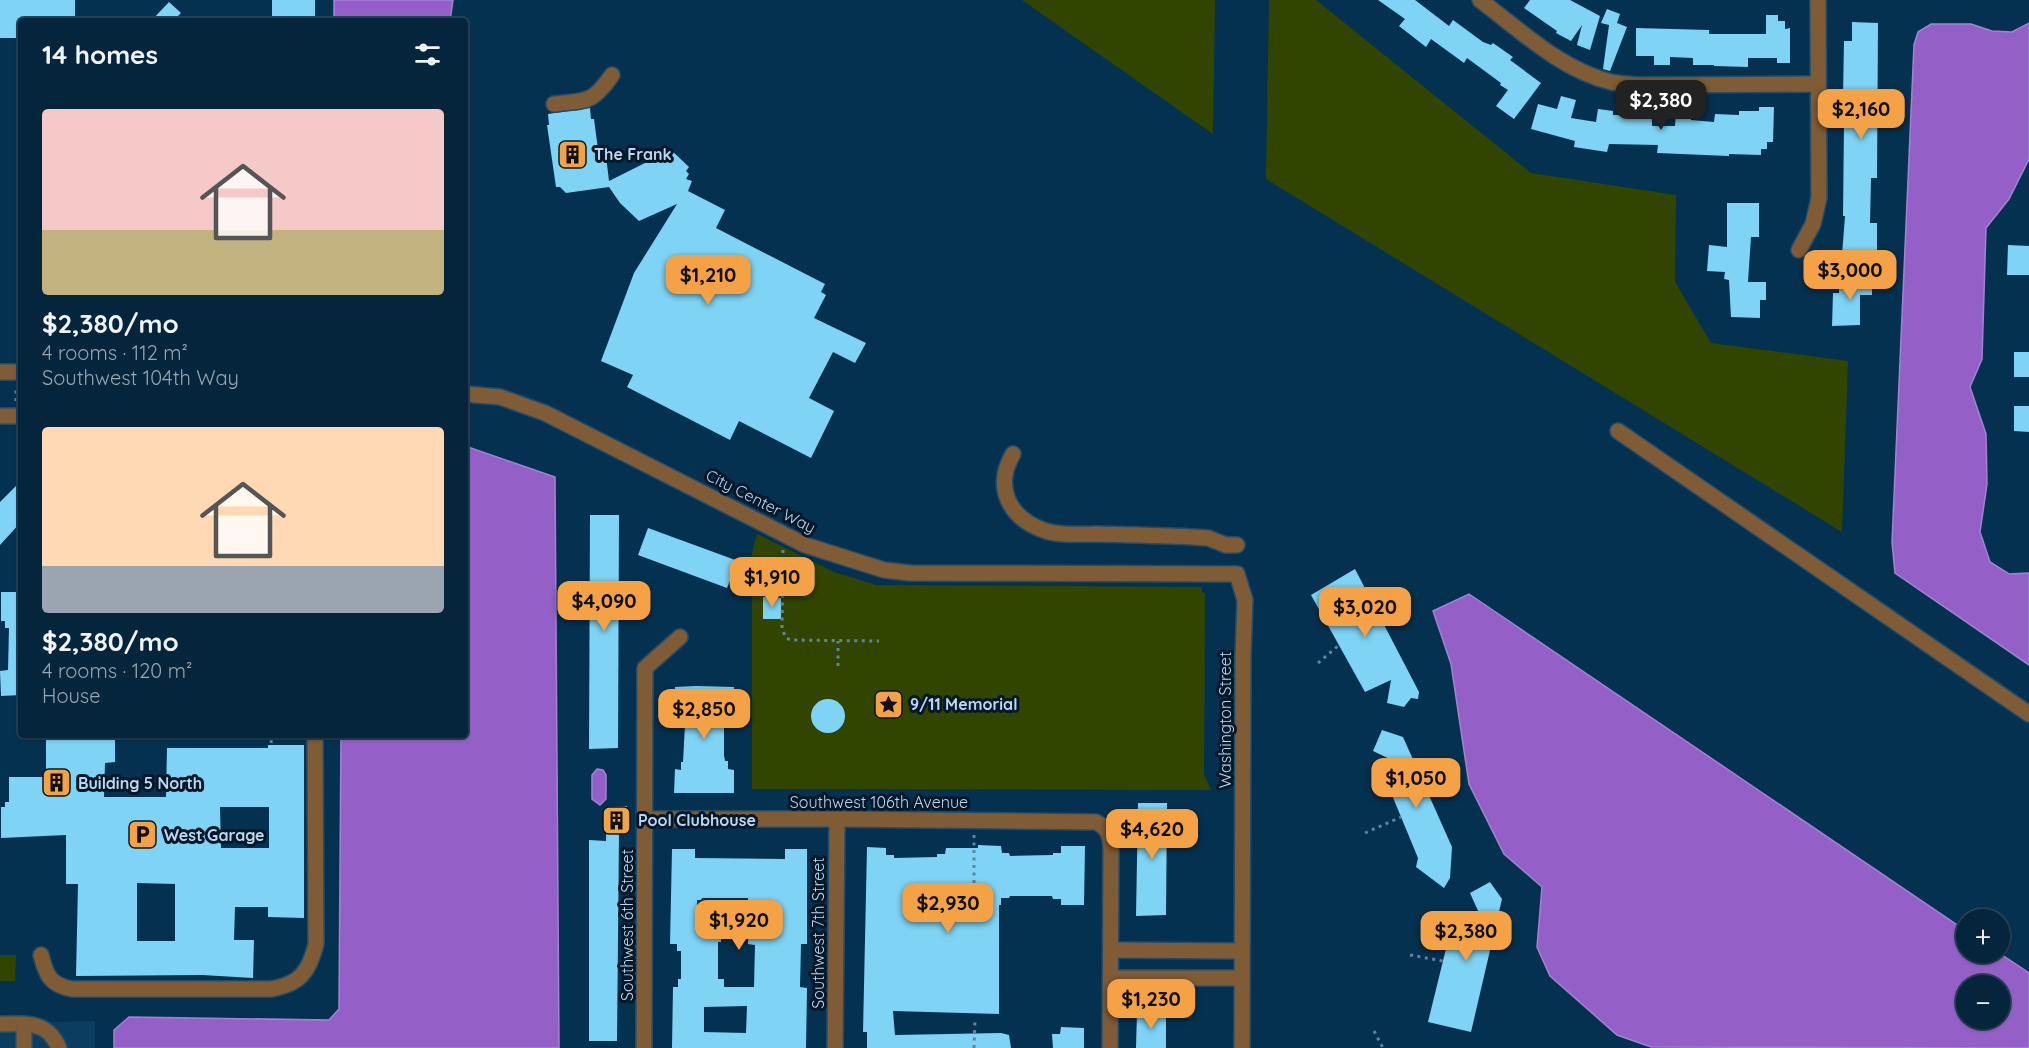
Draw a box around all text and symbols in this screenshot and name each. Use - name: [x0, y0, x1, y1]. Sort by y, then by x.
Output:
- text: 14 homes: [42, 38, 158, 71]
- icon: filters: [411, 38, 444, 71]
- pin: $2,380: [1612, 80, 1710, 131]
- text: $2,380: [1630, 87, 1692, 112]
- pin: $2,160: [1812, 89, 1910, 140]
- text: $2,160: [1832, 96, 1890, 121]
- building icon: The Frank: [557, 138, 589, 170]
- place label: The Frank: [594, 144, 672, 164]
- icon: home: [189, 148, 297, 256]
- pin: $3,000: [1801, 250, 1899, 301]
- pin: $1,210: [659, 255, 757, 306]
- text: $3,000: [1817, 257, 1883, 282]
- text: $1,210: [680, 262, 736, 287]
- text: $2,380/mo: [42, 307, 179, 340]
- text: 4 rooms · 112 m²: [42, 340, 188, 365]
- text: Southwest 104th Way: [42, 365, 239, 390]
- street label: City Center Way: [703, 465, 819, 537]
- icon: home: [189, 466, 297, 574]
- pin: $1,910: [723, 557, 821, 608]
- text: $1,910: [744, 564, 800, 589]
- pin: $4,090: [555, 581, 653, 632]
- pin: $3,020: [1316, 587, 1414, 638]
- text: $4,090: [571, 588, 637, 613]
- text: $3,020: [1333, 594, 1397, 619]
- text: $2,380/mo: [42, 625, 179, 658]
- street label: Washington Street: [1215, 652, 1235, 788]
- text: 4 rooms · 120 m²: [42, 658, 192, 683]
- text: House: [42, 683, 101, 708]
- place icon: 9/11 Memorial: [873, 688, 905, 720]
- pin: $2,850: [655, 689, 753, 740]
- place label: 9/11 Memorial: [910, 694, 1017, 714]
- text: $2,850: [672, 696, 736, 721]
- pin: $1,050: [1367, 758, 1465, 809]
- text: $1,050: [1385, 765, 1447, 790]
- building icon: Building 5 North: [41, 767, 73, 799]
- place label: Building 5 North: [78, 773, 202, 793]
- street label: Southwest 106th Avenue: [790, 792, 968, 812]
- building icon: Pool Clubhouse: [601, 804, 633, 836]
- pin: $4,620: [1103, 809, 1201, 860]
- place label: Pool Clubhouse: [638, 810, 756, 830]
- text: $4,620: [1120, 816, 1184, 841]
- parking icon: West Garage: [127, 819, 159, 851]
- place label: West Garage: [164, 825, 265, 845]
- street label: Southwest 6th Street: [617, 849, 637, 1001]
- street label: Southwest 7th Street: [808, 857, 828, 1009]
- pin: $2,930: [899, 883, 997, 934]
- text: $2,930: [916, 890, 980, 915]
- pin: $1,920: [690, 900, 788, 951]
- text: $1,920: [709, 907, 769, 932]
- map controls: [1956, 909, 2010, 1029]
- button: +: [1956, 909, 2010, 963]
- pin: $2,380: [1417, 911, 1515, 962]
- text: $2,380: [1435, 918, 1497, 943]
- button: −: [1956, 975, 2010, 1029]
- pin: $1,230: [1102, 979, 1200, 1030]
- text: $1,230: [1121, 986, 1181, 1011]

